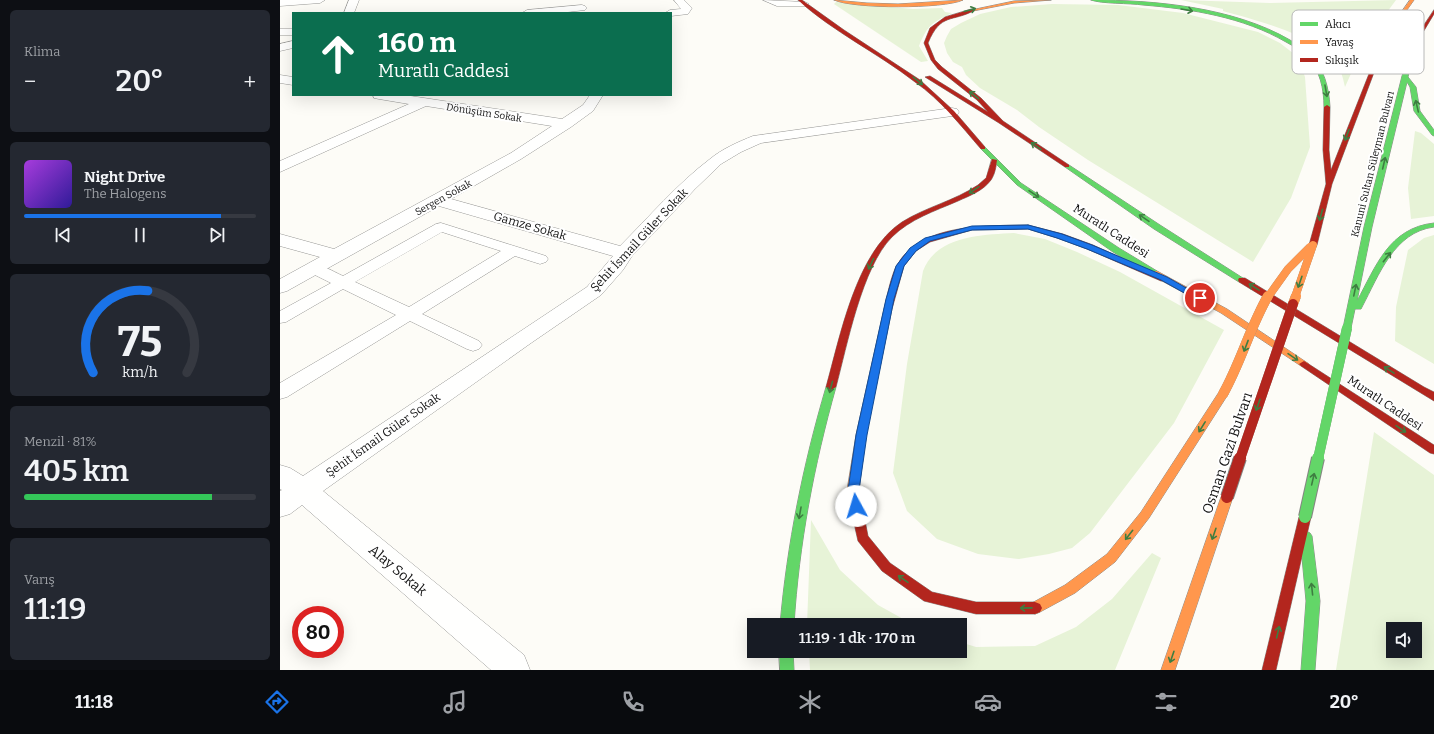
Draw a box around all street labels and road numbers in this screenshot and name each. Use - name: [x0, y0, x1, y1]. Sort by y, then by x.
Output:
- street label: Kanuni Sultan Süleyman Bulvarı: [1349, 90, 1397, 238]
- street label: Dönüşüm Sokak: [445, 101, 523, 125]
- street label: Sergen Sokak: [413, 177, 474, 218]
- street label: Şehit İsmail Güler Sokak: [587, 185, 691, 295]
- street label: Muratlı Caddesi: [1071, 201, 1152, 261]
- street label: Gamze Sokak: [492, 209, 568, 243]
- street label: Muratlı Caddesi: [1345, 373, 1426, 433]
- street label: Şehit İsmail Güler Sokak: [323, 389, 443, 480]
- street label: Osman Gazi Bulvarı: [1199, 390, 1256, 516]
- street label: Alay Sokak: [365, 541, 430, 600]

